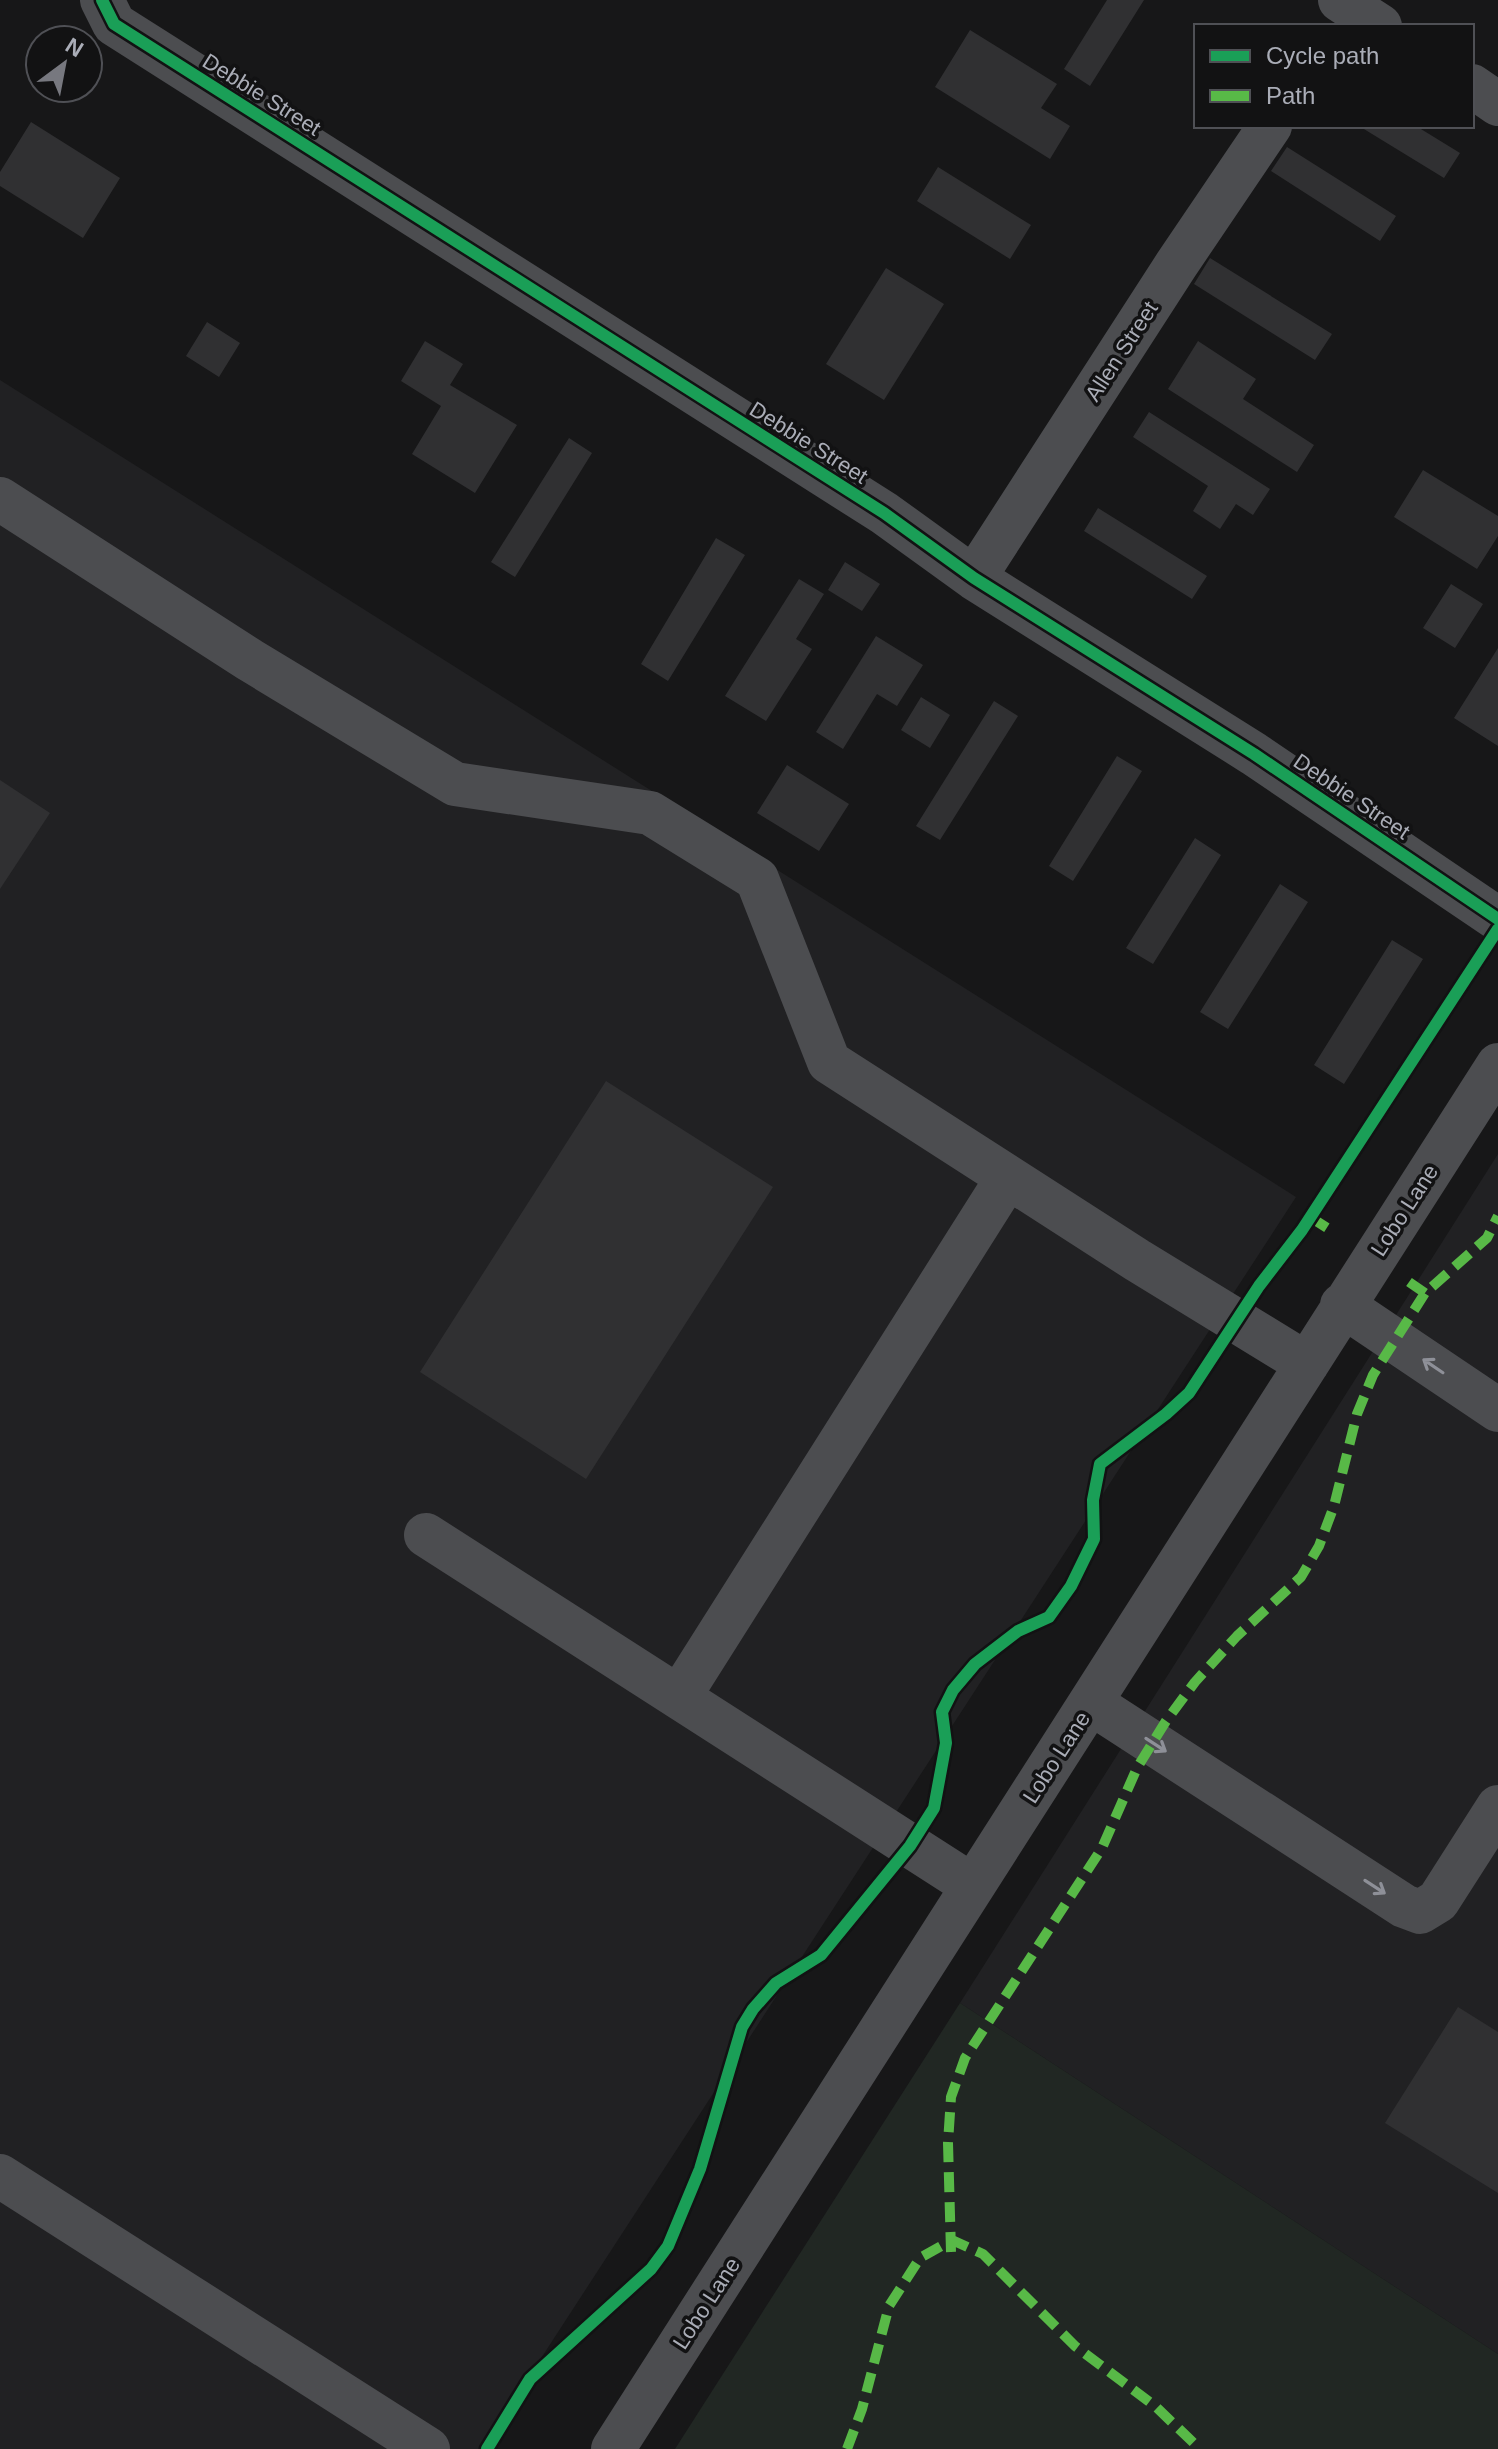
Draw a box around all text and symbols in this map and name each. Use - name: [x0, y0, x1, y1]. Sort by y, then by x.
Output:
- north arrow: [24, 24, 104, 104]
- legend: [1194, 24, 1474, 128]
- text: N: [61, 33, 88, 62]
- text: Cycle path: [1266, 42, 1379, 69]
- street label: Debbie Street: [198, 48, 325, 141]
- text: Path: [1266, 82, 1315, 109]
- street label: Allen Street: [1080, 297, 1163, 406]
- street label: Debbie Street: [745, 396, 872, 489]
- street label: Debbie Street: [1289, 748, 1414, 844]
- street label: Lobo Lane: [1366, 1160, 1443, 1261]
- one-way arrow: [1423, 1358, 1445, 1374]
- street label: Lobo Lane: [1018, 1707, 1095, 1808]
- one-way arrow: [1144, 1738, 1167, 1754]
- one-way arrow: [1363, 1878, 1385, 1895]
- street label: Lobo Lane: [668, 2253, 745, 2354]

